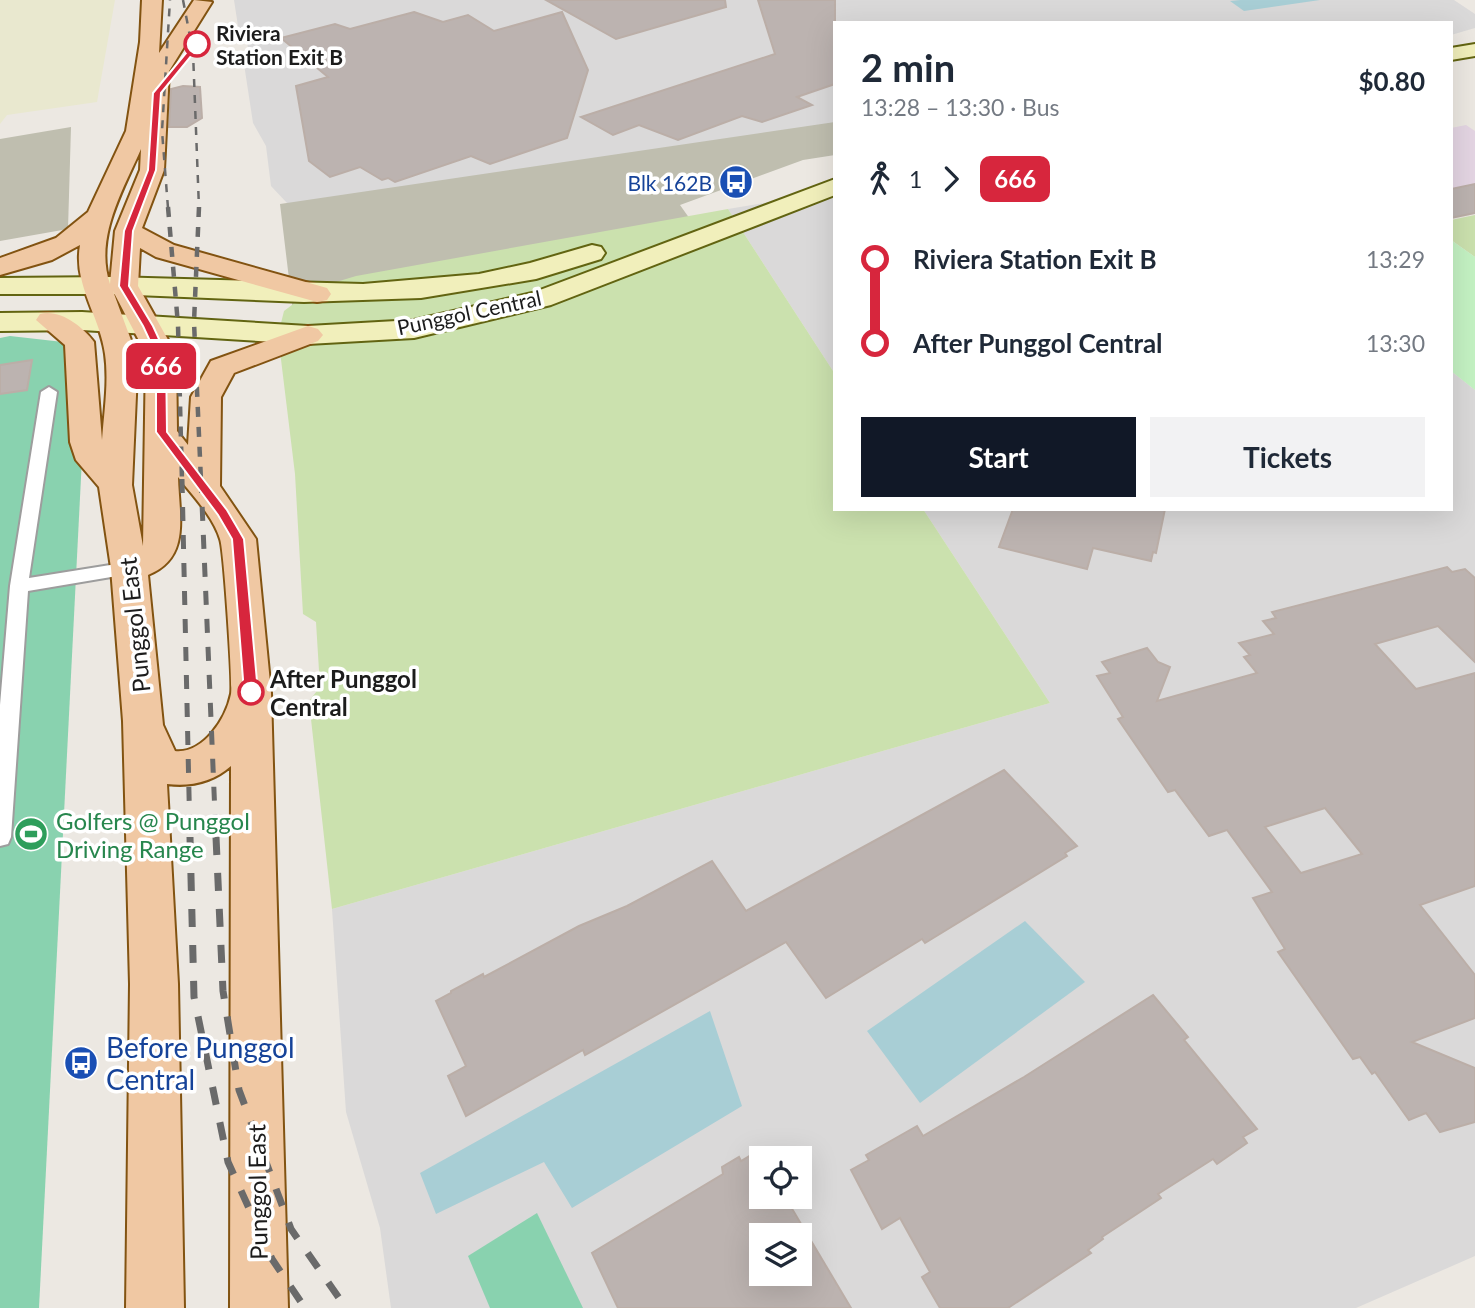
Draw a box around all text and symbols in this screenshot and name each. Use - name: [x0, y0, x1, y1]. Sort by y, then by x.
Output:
- place label: Riviera Station Exit B: [216, 20, 343, 69]
- marker: Riviera Station Exit B: [184, 31, 210, 57]
- text: 2 min: [861, 44, 955, 90]
- text: $0.80: [1359, 65, 1425, 97]
- text: 13:28 – 13:30 · Bus: [861, 93, 1060, 121]
- icon: walk: [861, 160, 899, 198]
- icon: forward: [932, 160, 970, 198]
- bus stop icon: Blk 162B: [717, 163, 755, 201]
- text: 666: [994, 164, 1036, 193]
- text: 1: [909, 165, 922, 193]
- place label: Blk 162B: [628, 170, 712, 195]
- text: Riviera Station Exit B: [913, 243, 1157, 275]
- text: 13:29: [1366, 245, 1425, 273]
- street label: Punggol Central: [395, 285, 543, 339]
- text: After Punggol Central: [913, 327, 1163, 359]
- text: 13:30: [1366, 329, 1425, 357]
- line badge: 666: [121, 343, 201, 389]
- text: 666: [140, 351, 182, 380]
- button: Start: [861, 417, 1136, 497]
- button: Tickets: [1150, 417, 1425, 497]
- street label: Punggol East: [112, 556, 156, 694]
- place label: After Punggol Central: [269, 664, 417, 721]
- marker: After Punggol Central: [238, 679, 264, 705]
- place label: Golfers @ Punggol Driving Range: [56, 806, 250, 863]
- sports icon: Golfers @ Punggol Driving Range: [12, 815, 50, 853]
- place label: Before Punggol Central: [106, 1030, 295, 1096]
- bus stop icon: Before Punggol Central: [62, 1044, 100, 1082]
- street label: Punggol East: [241, 1123, 273, 1260]
- map controls: [749, 1146, 812, 1286]
- button: locate: [749, 1146, 812, 1209]
- button: layers: [749, 1223, 812, 1286]

